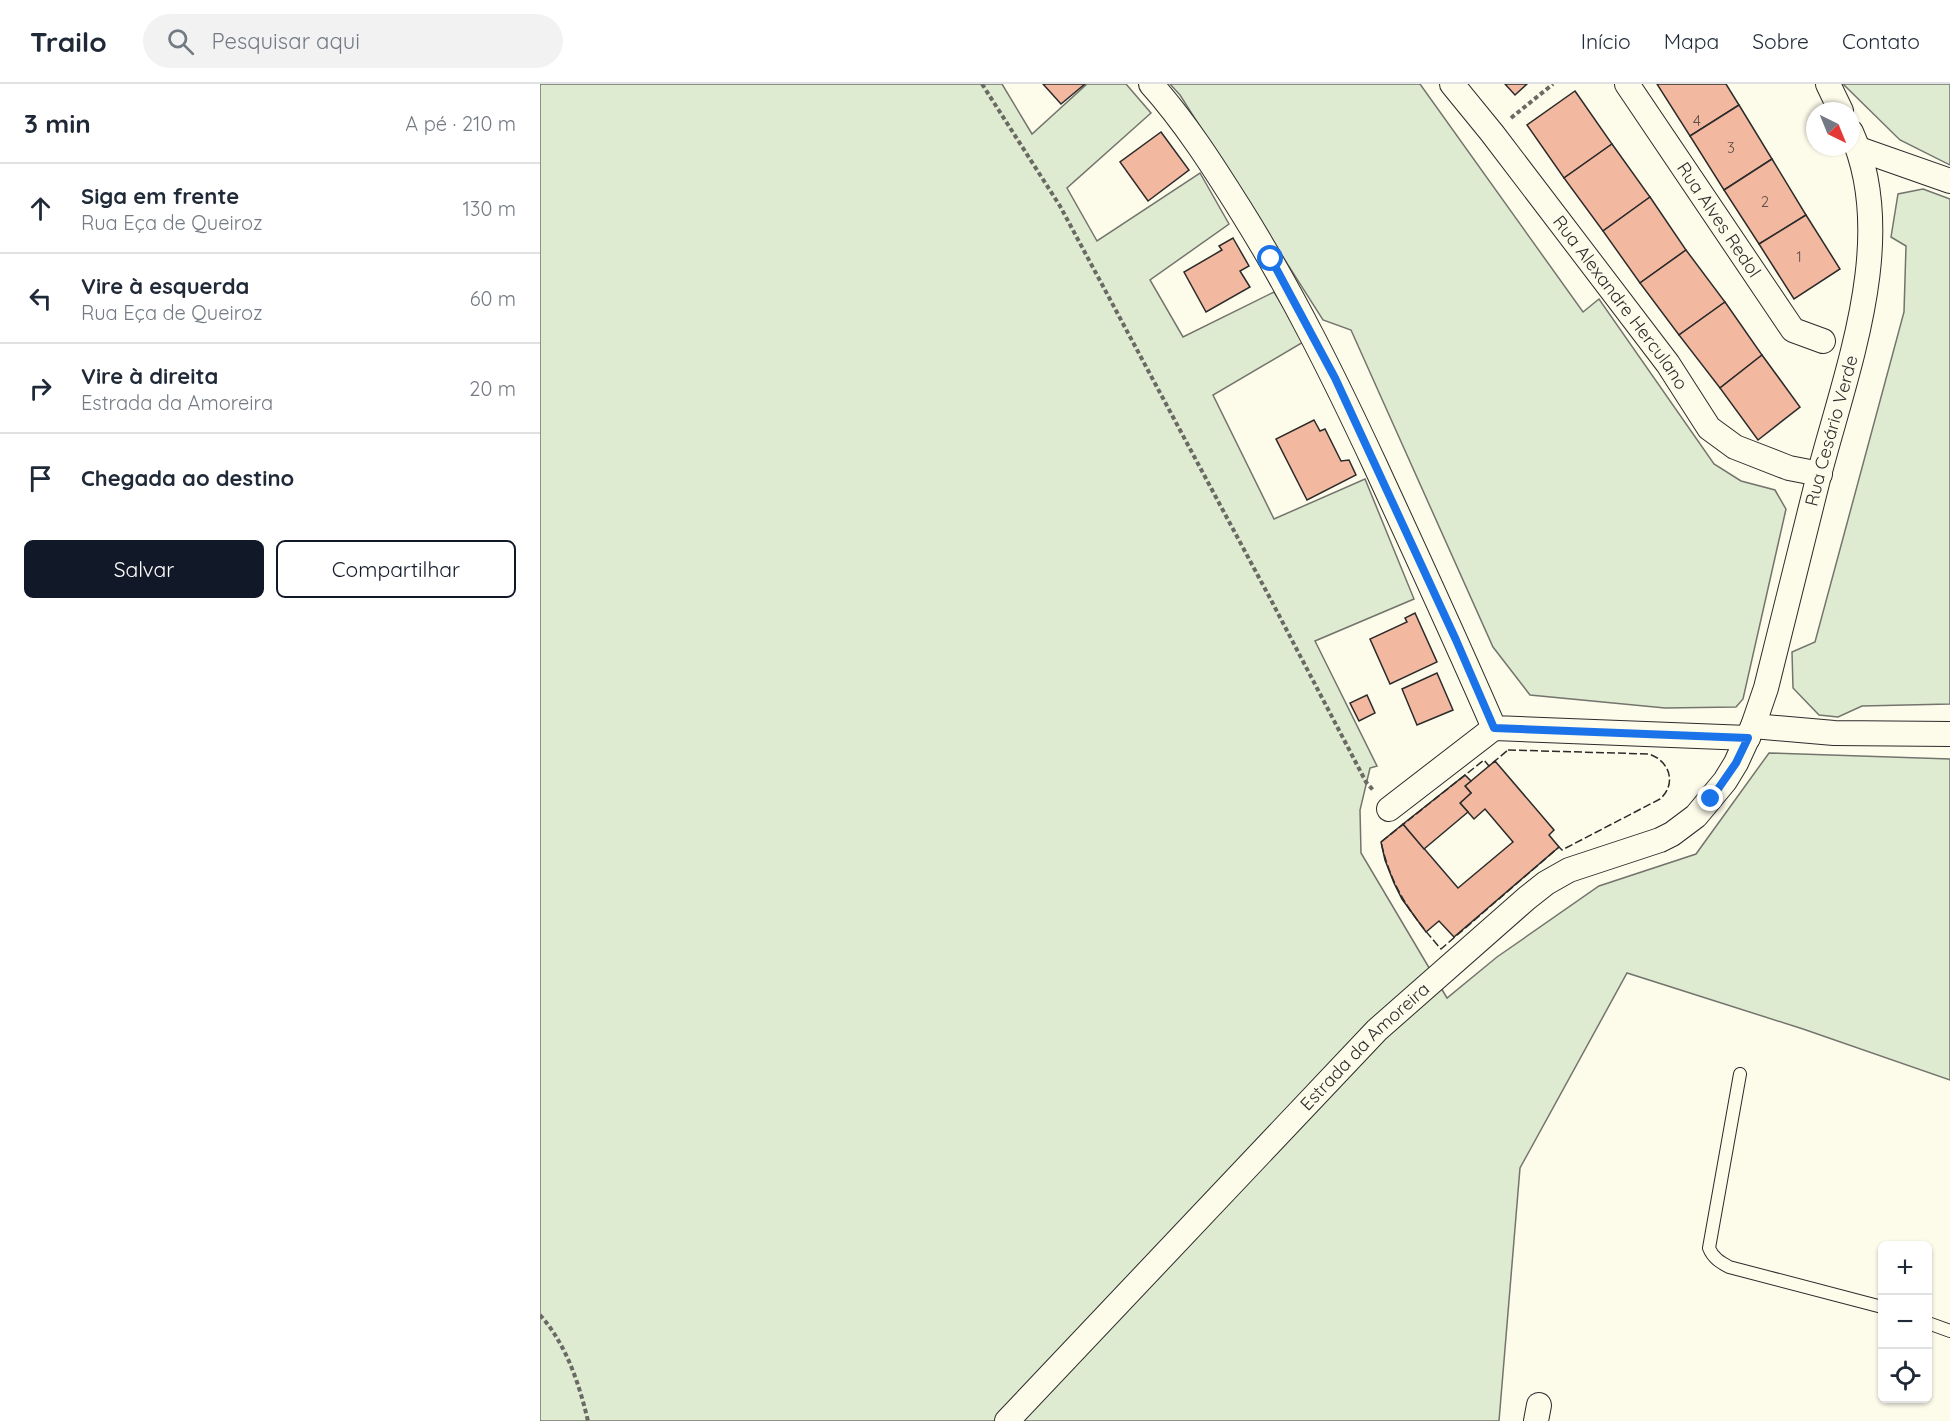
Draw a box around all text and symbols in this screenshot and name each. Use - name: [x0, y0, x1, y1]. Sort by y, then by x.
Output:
- search box: [143, 14, 563, 68]
- text: Trailo: [30, 24, 107, 59]
- icon: search: [164, 25, 197, 58]
- text: Pesquisar aqui: [212, 27, 360, 55]
- text: Início: [1581, 28, 1631, 54]
- text: Mapa: [1664, 28, 1719, 54]
- text: Sobre: [1752, 28, 1809, 54]
- text: Contato: [1842, 28, 1920, 54]
- north arrow: [1806, 102, 1860, 156]
- text: 3 min: [24, 107, 91, 140]
- text: A pé · 210 m: [405, 111, 516, 136]
- house number: 4: [1693, 111, 1701, 130]
- house number: 3: [1727, 138, 1735, 157]
- street label: Rua Alves Redol: [1672, 158, 1766, 282]
- text: Siga em frente: [81, 182, 239, 210]
- icon: ahead: [24, 192, 57, 225]
- house number: 2: [1761, 192, 1769, 211]
- text: 130 m: [463, 196, 516, 221]
- text: Rua Eça de Queiroz: [81, 210, 263, 235]
- street label: Rua Alexandre Herculano: [1548, 211, 1693, 394]
- route start: [1257, 245, 1283, 271]
- house number: 1: [1796, 247, 1802, 266]
- text: Vire à esquerda: [81, 272, 249, 300]
- icon: left: [24, 282, 57, 315]
- text: 60 m: [470, 286, 516, 311]
- text: Rua Eça de Queiroz: [81, 300, 263, 325]
- street label: Rua Cesário Verde: [1800, 353, 1863, 508]
- text: Vire à direita: [81, 362, 218, 390]
- icon: right: [24, 372, 57, 405]
- text: 20 m: [469, 376, 516, 401]
- text: Estrada da Amoreira: [81, 390, 273, 415]
- icon: arrive: [24, 462, 57, 495]
- text: Chegada ao destino: [81, 464, 294, 492]
- button: Salvar: [24, 540, 264, 598]
- button: Compartilhar: [276, 540, 516, 598]
- route end: [1697, 785, 1723, 811]
- street label: Estrada da Amoreira: [1295, 977, 1434, 1115]
- map controls: [1878, 1241, 1932, 1403]
- button: +: [1878, 1241, 1932, 1295]
- button: −: [1878, 1295, 1932, 1349]
- button: locate: [1878, 1349, 1932, 1403]

